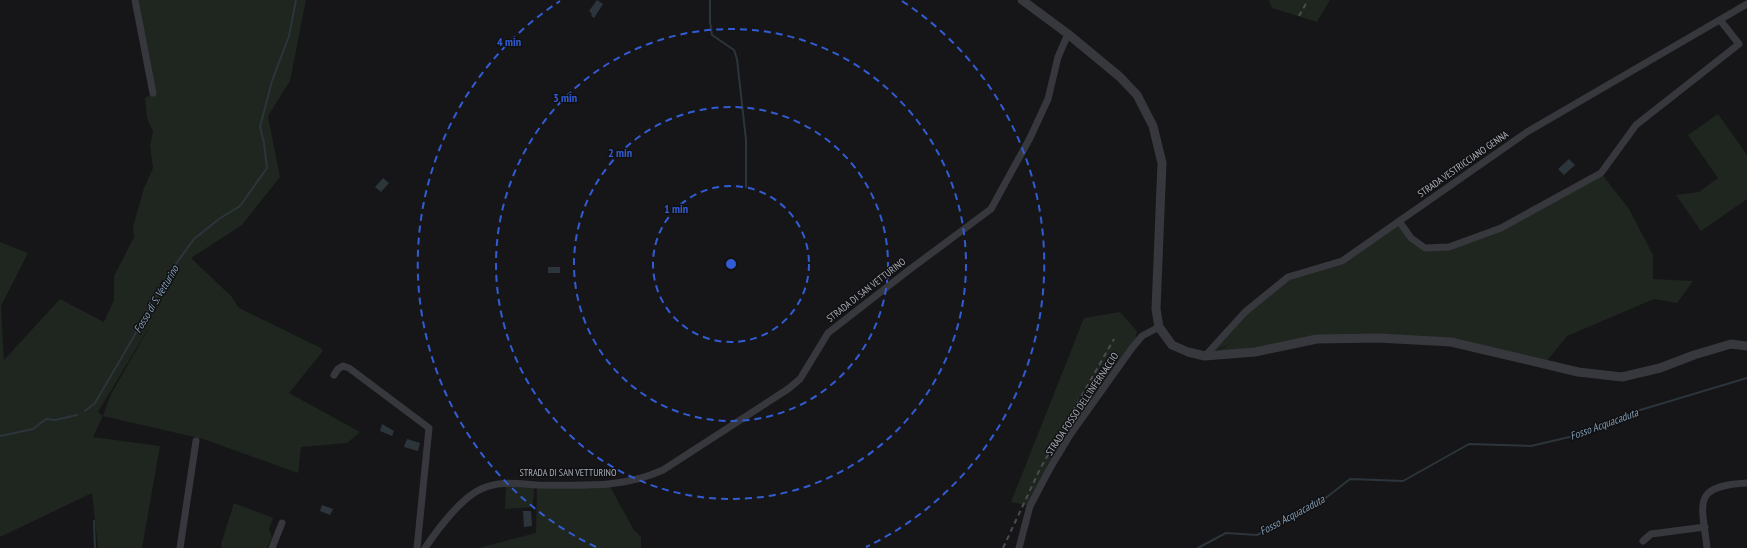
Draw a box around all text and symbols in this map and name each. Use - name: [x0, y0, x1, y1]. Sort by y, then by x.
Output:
- text: 4 min: [497, 34, 521, 49]
- text: 3 min: [553, 90, 577, 105]
- street label: STRADA VESTRICCIANO GENNA: [1415, 128, 1511, 200]
- text: 2 min: [608, 145, 632, 160]
- text: 1 min: [664, 201, 688, 216]
- street label: STRADA DI SAN VETTURINO: [824, 255, 909, 325]
- centre of rings: [724, 257, 738, 271]
- water label: Fosso di S. Vetturino: [130, 262, 182, 335]
- street label: STRADA FOSSO DELL'INFERNACCIO: [1043, 350, 1122, 458]
- water label: Fosso Acquacaduta: [1568, 405, 1641, 443]
- street label: STRADA DI SAN VETTURINO: [520, 466, 617, 479]
- water label: Fosso Acquacaduta: [1257, 492, 1327, 538]

